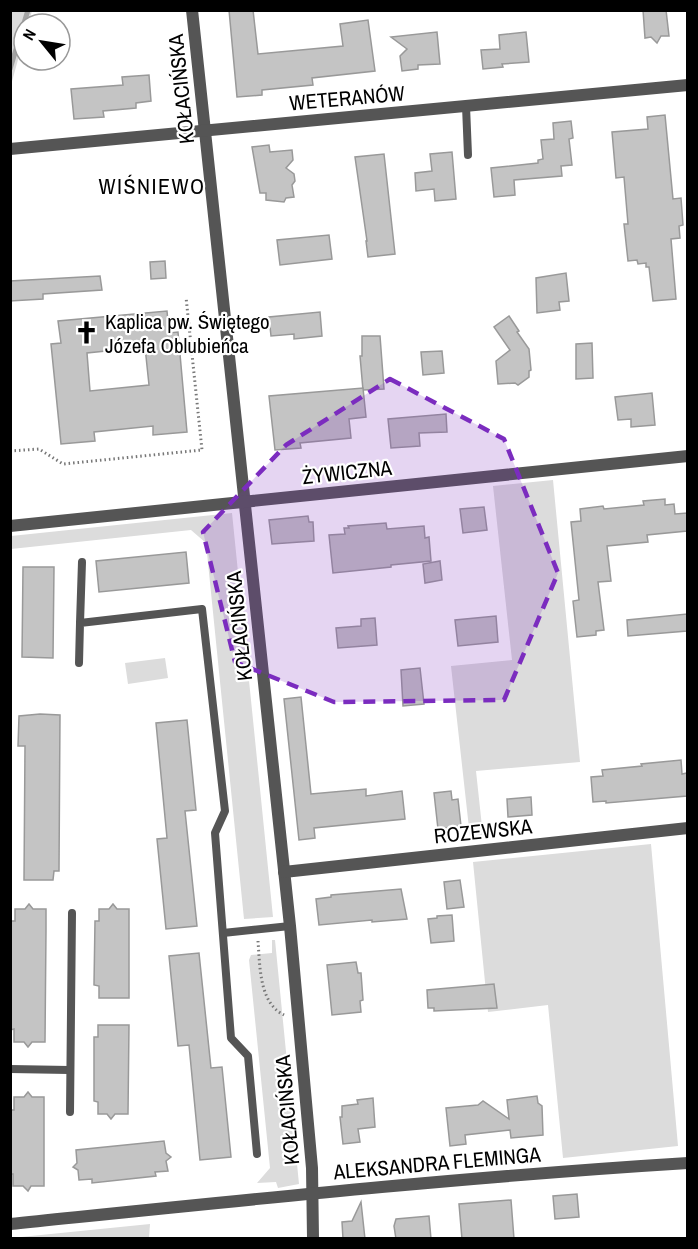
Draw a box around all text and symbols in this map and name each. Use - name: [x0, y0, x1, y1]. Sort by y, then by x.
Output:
- north arrow: [12, 12, 72, 72]
- text: N: [17, 25, 41, 44]
- street label: KOŁACIŃSKA: [161, 32, 201, 145]
- street label: WETERANÓW: [288, 78, 407, 117]
- district label: WIŚNIEWO: [98, 171, 206, 201]
- place label: Kaplica pw. Świętego Józefa Oblubieńca: [105, 307, 270, 360]
- church icon: Kaplica pw. Świętego Józefa Oblubieńca: [74, 320, 100, 346]
- street label: ŻYWICZNA: [301, 453, 394, 491]
- street label: KOŁACIŃSKA: [219, 569, 259, 682]
- street label: ROZEWSKA: [432, 811, 534, 851]
- street label: KOŁACIŃSKA: [268, 1053, 306, 1166]
- street label: ALEKSANDRA FLEMINGA: [331, 1139, 542, 1187]

